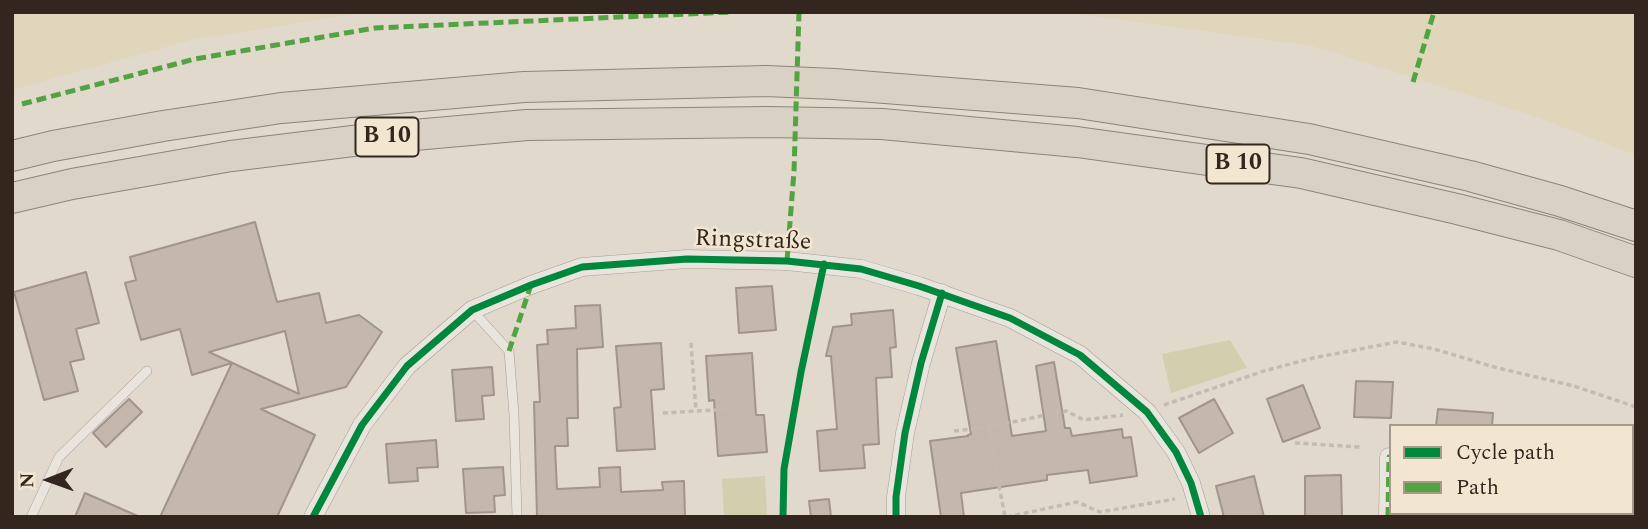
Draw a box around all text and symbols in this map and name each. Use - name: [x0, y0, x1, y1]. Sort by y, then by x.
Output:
- road number: B 10: [356, 118, 418, 156]
- road number: B 10: [1206, 144, 1270, 183]
- street label: Ringstraße: [694, 226, 812, 258]
- legend: [1389, 424, 1634, 515]
- text: Cycle path: [1456, 437, 1555, 469]
- north arrow: [14, 445, 84, 515]
- text: N: [13, 472, 42, 488]
- text: Path: [1456, 472, 1499, 504]

